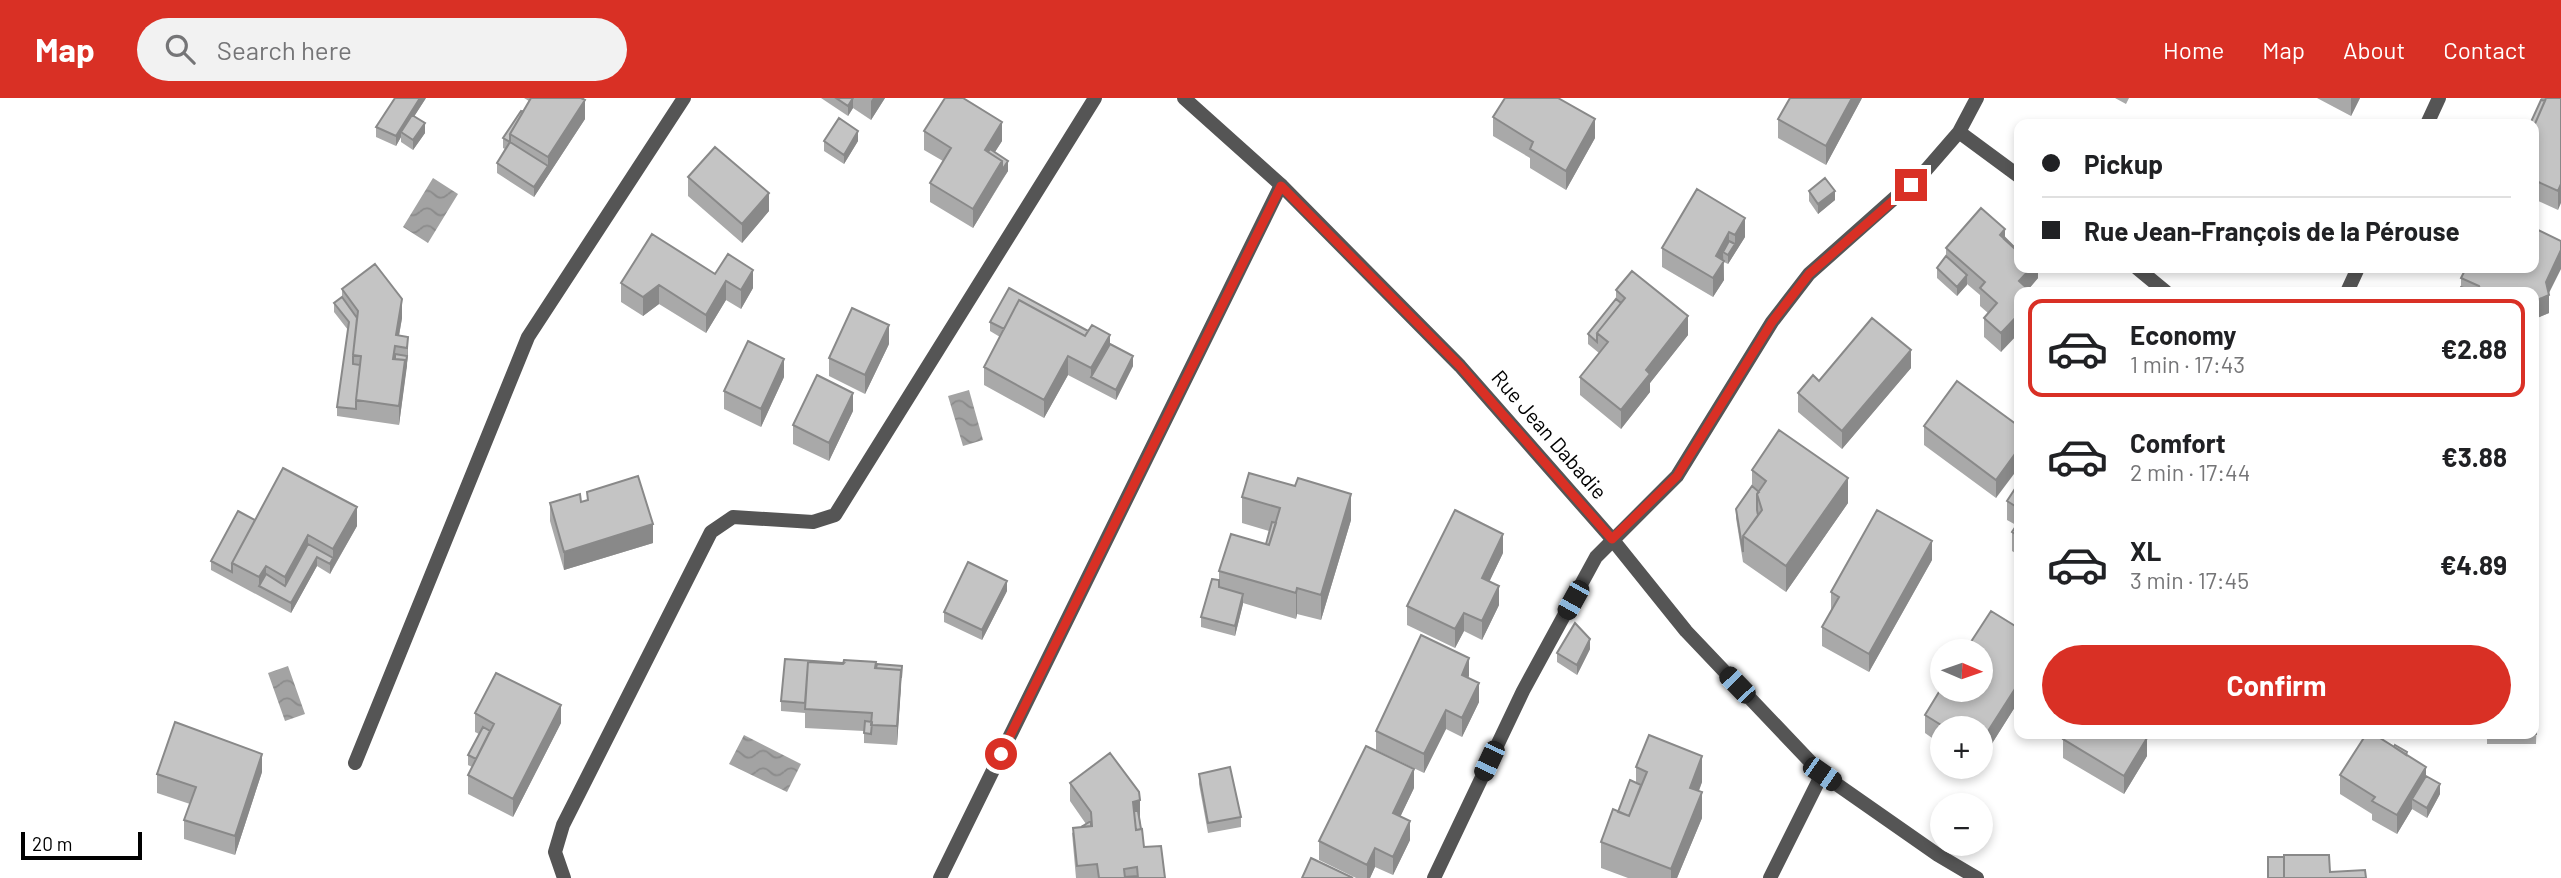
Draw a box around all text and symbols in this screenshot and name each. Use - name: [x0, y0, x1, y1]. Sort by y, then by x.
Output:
- search box: [137, 18, 627, 81]
- text: Map: [35, 29, 95, 69]
- icon: search: [161, 30, 199, 68]
- text: Search here: [217, 34, 352, 65]
- text: Home: [2163, 35, 2224, 64]
- text: Map: [2262, 35, 2305, 64]
- text: About: [2343, 35, 2405, 64]
- text: Contact: [2443, 35, 2526, 64]
- text: Pickup: [2084, 148, 2163, 179]
- route end: [1895, 169, 1927, 201]
- text: Rue Jean-François de la Pérouse: [2084, 215, 2460, 246]
- icon: car: [2046, 317, 2109, 380]
- text: Economy: [2130, 319, 2236, 350]
- text: €2.88: [2441, 333, 2507, 364]
- text: 1 min · 17:43: [2130, 350, 2245, 378]
- street label: Rue Jean Dabadie: [1487, 364, 1613, 504]
- icon: car: [2046, 425, 2109, 488]
- text: Comfort: [2130, 427, 2226, 458]
- text: €3.88: [2441, 441, 2507, 472]
- text: 2 min · 17:44: [2130, 458, 2250, 486]
- icon: car: [2046, 533, 2109, 596]
- text: XL: [2130, 535, 2161, 566]
- text: €4.89: [2440, 549, 2507, 580]
- text: 3 min · 17:45: [2130, 566, 2249, 594]
- car: [1554, 577, 1593, 623]
- north arrow: [1930, 639, 1993, 702]
- map controls: [1930, 639, 1993, 856]
- button: Confirm: [2042, 645, 2511, 725]
- car: [1715, 663, 1760, 707]
- button: +: [1930, 716, 1993, 779]
- route start: [985, 738, 1017, 770]
- car: [1471, 738, 1508, 784]
- car: [1799, 753, 1846, 795]
- button: −: [1930, 793, 1993, 856]
- scale bar: [21, 829, 142, 861]
- text: 20 m: [32, 832, 72, 855]

